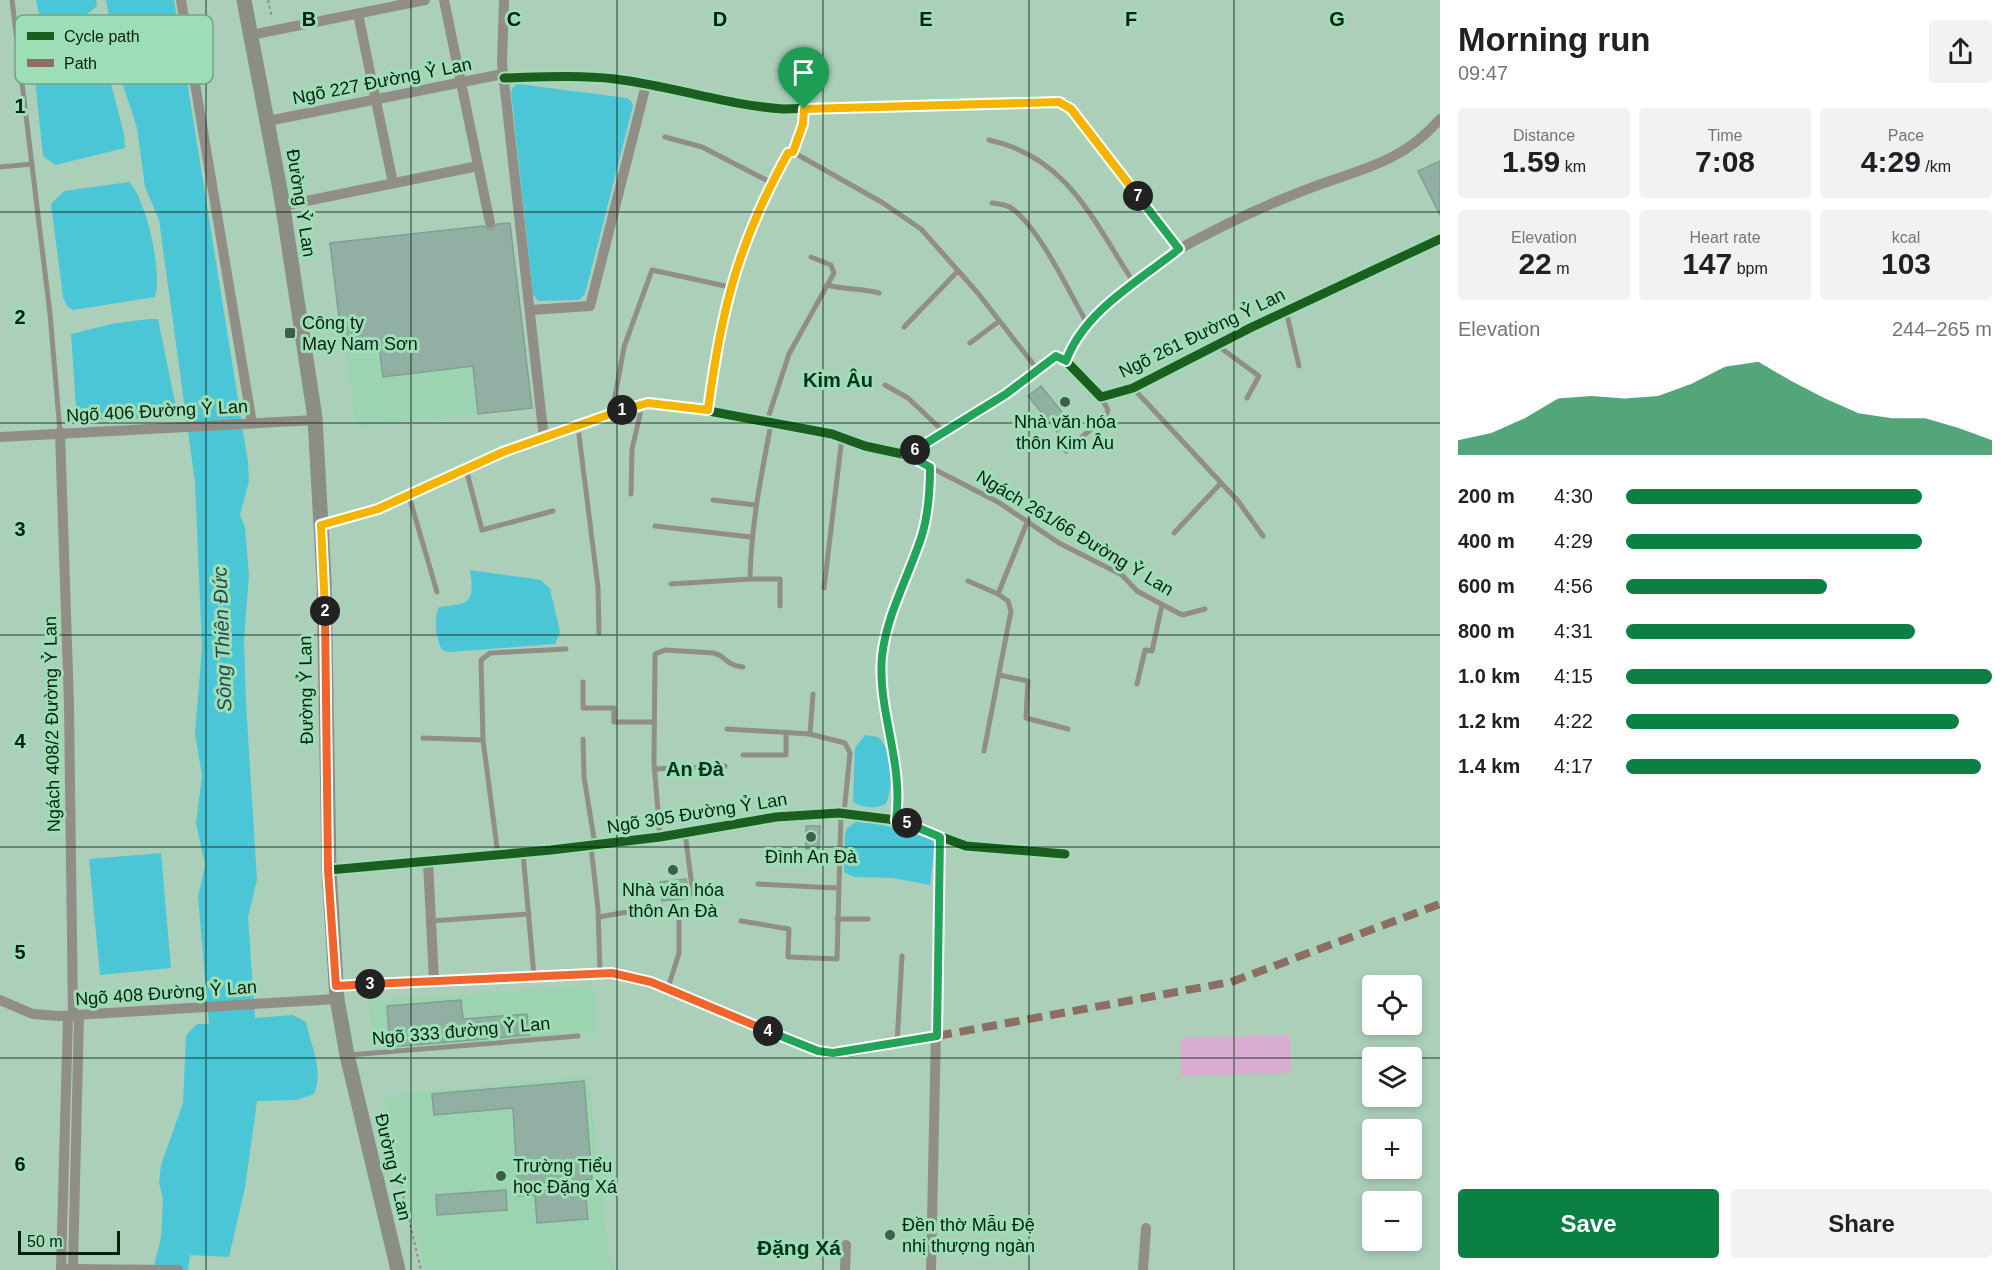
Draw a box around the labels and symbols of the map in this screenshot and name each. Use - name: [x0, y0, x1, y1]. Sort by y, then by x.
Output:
- text: B: [302, 8, 316, 30]
- text: C: [507, 8, 521, 30]
- text: D: [713, 8, 727, 30]
- text: E: [919, 8, 933, 30]
- text: F: [1125, 8, 1137, 30]
- text: G: [1329, 8, 1345, 30]
- legend: [15, 15, 213, 84]
- text: Cycle path: [64, 28, 140, 45]
- pin: [778, 47, 829, 109]
- street label: Ngõ 227 Đường Ỷ Lan: [291, 53, 473, 108]
- text: Path: [64, 55, 97, 72]
- text: 1: [14, 95, 26, 117]
- street label: Đường Ỷ Lan: [283, 147, 320, 258]
- pin: 7: [1123, 181, 1153, 211]
- street label: Ngõ 261 Đường Ỷ Lan: [1115, 283, 1288, 382]
- text: 2: [14, 306, 26, 328]
- place label: Công ty May Nam Sơn: [302, 313, 418, 354]
- marker: Công ty May Nam Sơn: [283, 326, 297, 340]
- district label: Kim Âu: [803, 368, 873, 391]
- street label: Ngõ 406 Đường Ỷ Lan: [66, 395, 248, 426]
- pin: 1: [607, 395, 637, 425]
- marker: Nhà văn hóa thôn Kim Âu: [1058, 395, 1072, 409]
- place label: Nhà văn hóa thôn Kim Âu: [1014, 412, 1117, 453]
- pin: 6: [900, 435, 930, 465]
- street label: Ngách 261/66 Đường Ỷ Lan: [973, 465, 1178, 600]
- text: 3: [14, 518, 26, 540]
- water label: Sông Thiên Đức: [208, 566, 236, 712]
- pin: 2: [310, 596, 340, 626]
- street label: Ngách 408/2 Đường Ỷ Lan: [39, 616, 64, 832]
- street label: Đường Ỷ Lan: [294, 635, 317, 745]
- text: 4: [14, 730, 26, 752]
- district label: An Đà: [666, 758, 725, 780]
- street label: Ngõ 305 Đường Ỷ Lan: [605, 788, 788, 837]
- pin: 5: [892, 808, 922, 838]
- marker: Đình An Đà: [804, 830, 818, 844]
- place label: Đình An Đà: [765, 847, 858, 867]
- marker: Nhà văn hóa thôn An Đà: [666, 863, 680, 877]
- place label: Nhà văn hóa thôn An Đà: [622, 880, 725, 921]
- text: 5: [14, 941, 26, 963]
- pin: 3: [355, 969, 385, 999]
- street label: Ngõ 408 Đường Ỷ Lan: [74, 976, 257, 1009]
- street label: Ngõ 333 đường Ỷ Lan: [371, 1012, 551, 1049]
- pin: 4: [753, 1016, 783, 1046]
- street label: Đường Ỷ Lan: [371, 1111, 416, 1222]
- text: 6: [14, 1153, 26, 1175]
- place label: Trường Tiểu học Đặng Xá: [513, 1156, 618, 1197]
- marker: Trường Tiểu học Đặng Xá: [494, 1169, 508, 1183]
- place label: Đền thờ Mẫu Đệ nhị thượng ngàn: [902, 1214, 1035, 1256]
- scale bar: [18, 1228, 120, 1256]
- marker: Đền thờ Mẫu Đệ nhị thượng ngàn: [883, 1228, 897, 1242]
- district label: Đặng Xá: [757, 1236, 841, 1259]

